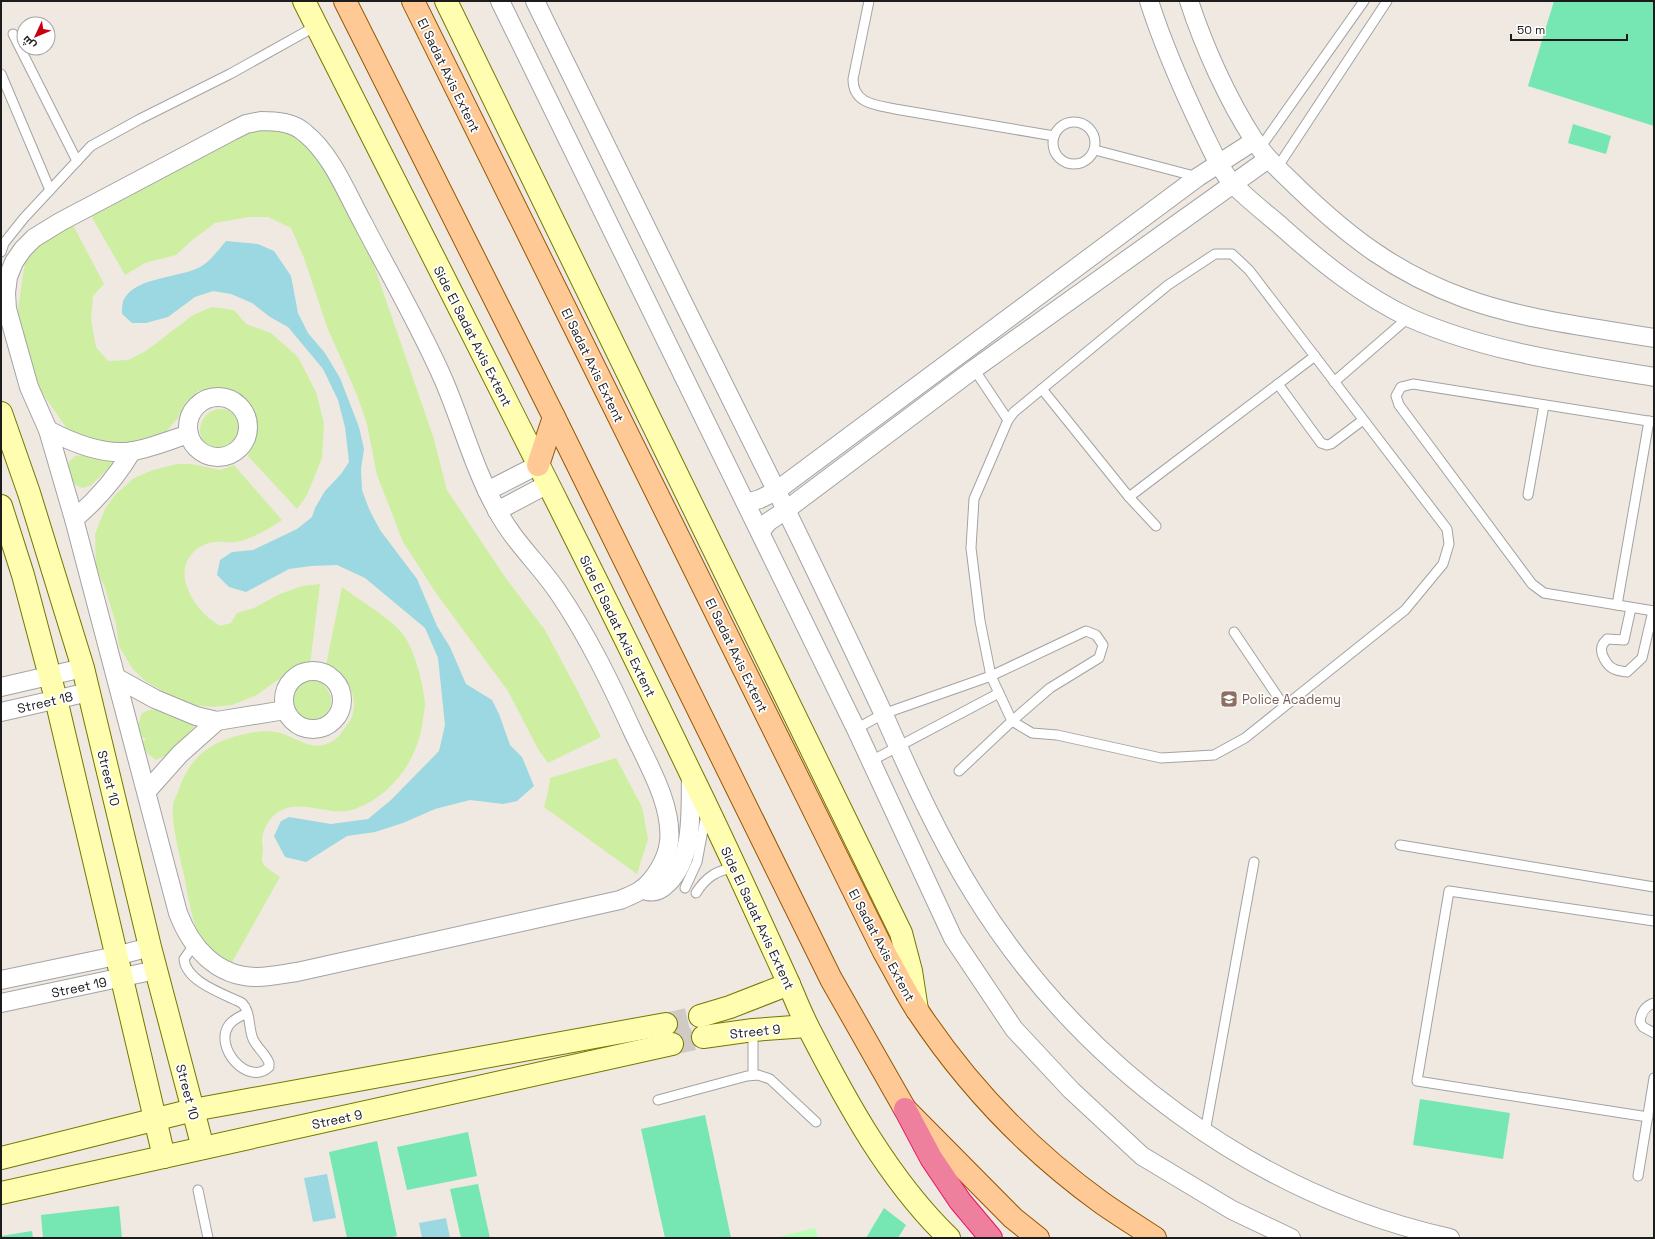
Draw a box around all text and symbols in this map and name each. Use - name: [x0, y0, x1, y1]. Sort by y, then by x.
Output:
- street label: El Sadat Axis Extent: [413, 15, 484, 135]
- north arrow: [16, 16, 56, 56]
- scale bar: [1511, 16, 1627, 42]
- text: 50 m: [1517, 22, 1545, 38]
- text: ش: [19, 33, 39, 53]
- street label: Side El Sadat Axis Extent: [430, 263, 515, 409]
- street label: El Sadat Axis Extent: [557, 305, 628, 425]
- street label: Side El Sadat Axis Extent: [576, 552, 659, 700]
- street label: El Sadat Axis Extent: [701, 595, 772, 715]
- street label: Street 18: [16, 688, 75, 717]
- school or university icon: Police Academy: [1219, 689, 1239, 709]
- place label: Police Academy: [1242, 691, 1341, 708]
- street label: Street 10: [93, 748, 124, 808]
- street label: Side El Sadat Axis Extent: [717, 844, 798, 992]
- street label: El Sadat Axis Extent: [845, 886, 918, 1005]
- street label: Street 19: [50, 973, 109, 1002]
- street label: Street 9: [729, 1020, 781, 1043]
- street label: Street 10: [172, 1062, 203, 1122]
- street label: Street 9: [310, 1106, 364, 1133]

